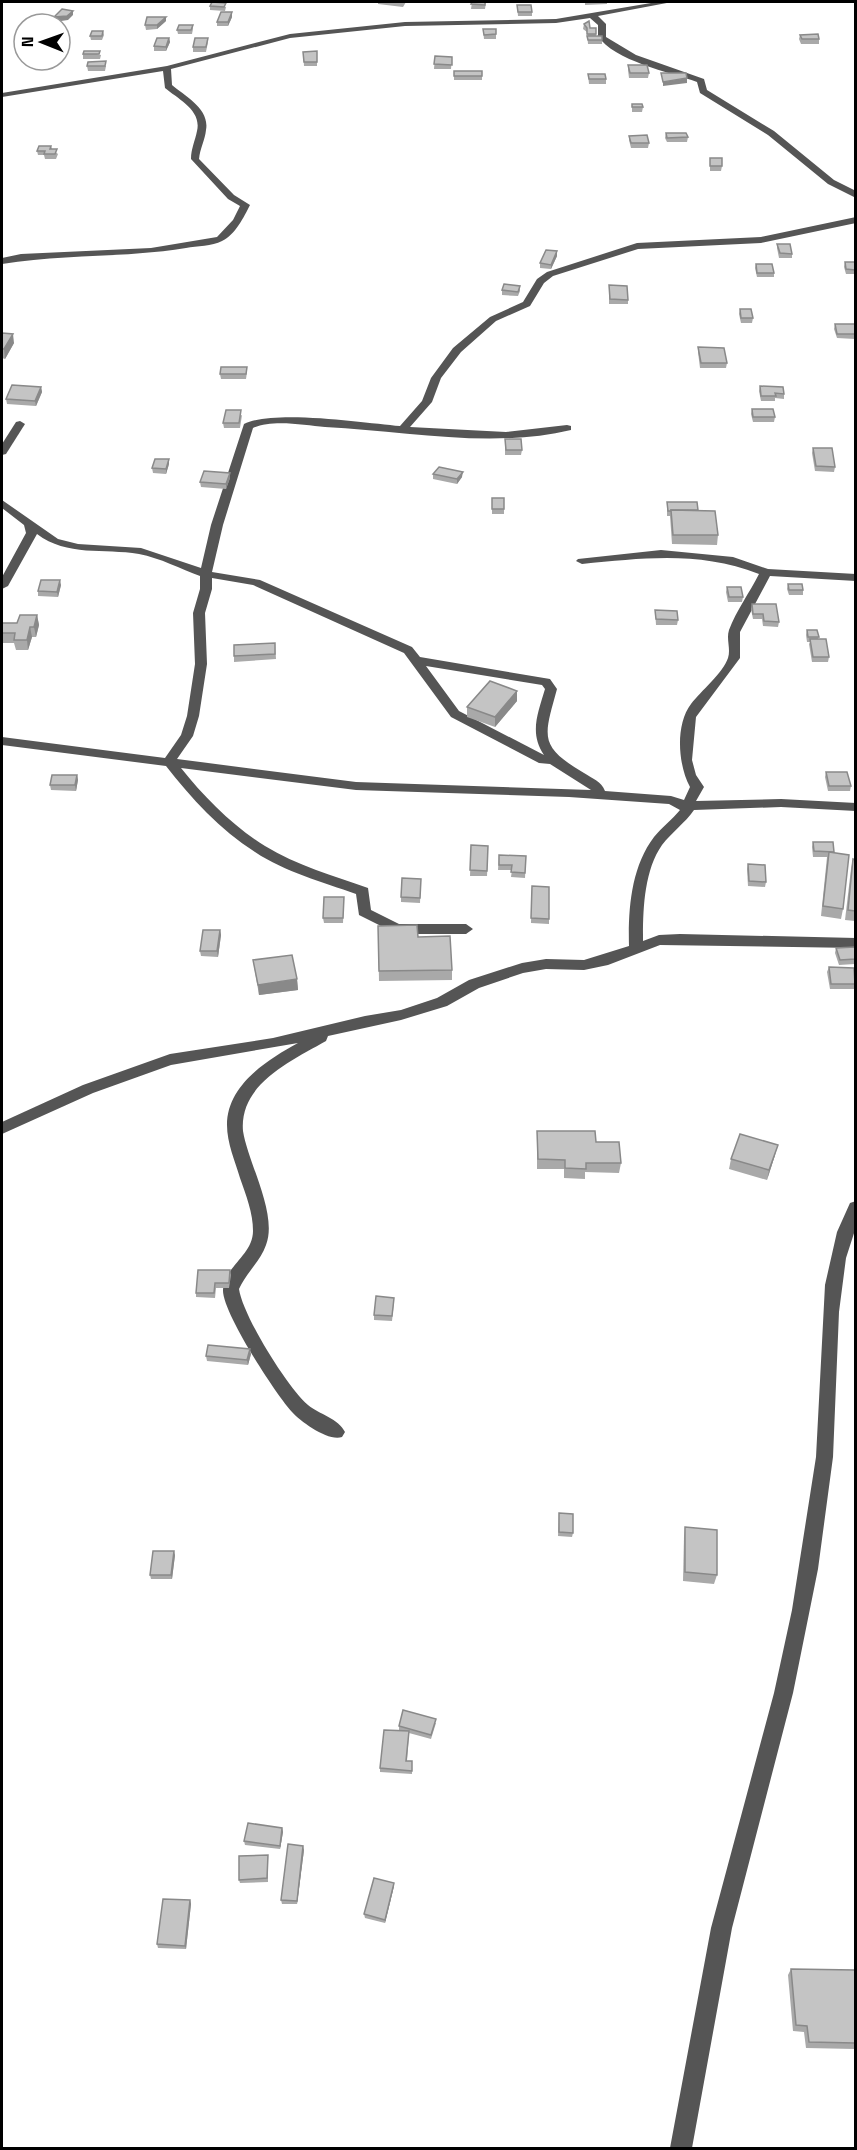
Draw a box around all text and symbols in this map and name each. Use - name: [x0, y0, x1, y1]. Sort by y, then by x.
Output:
- north arrow: [12, 12, 72, 72]
- text: N: [17, 36, 38, 47]

